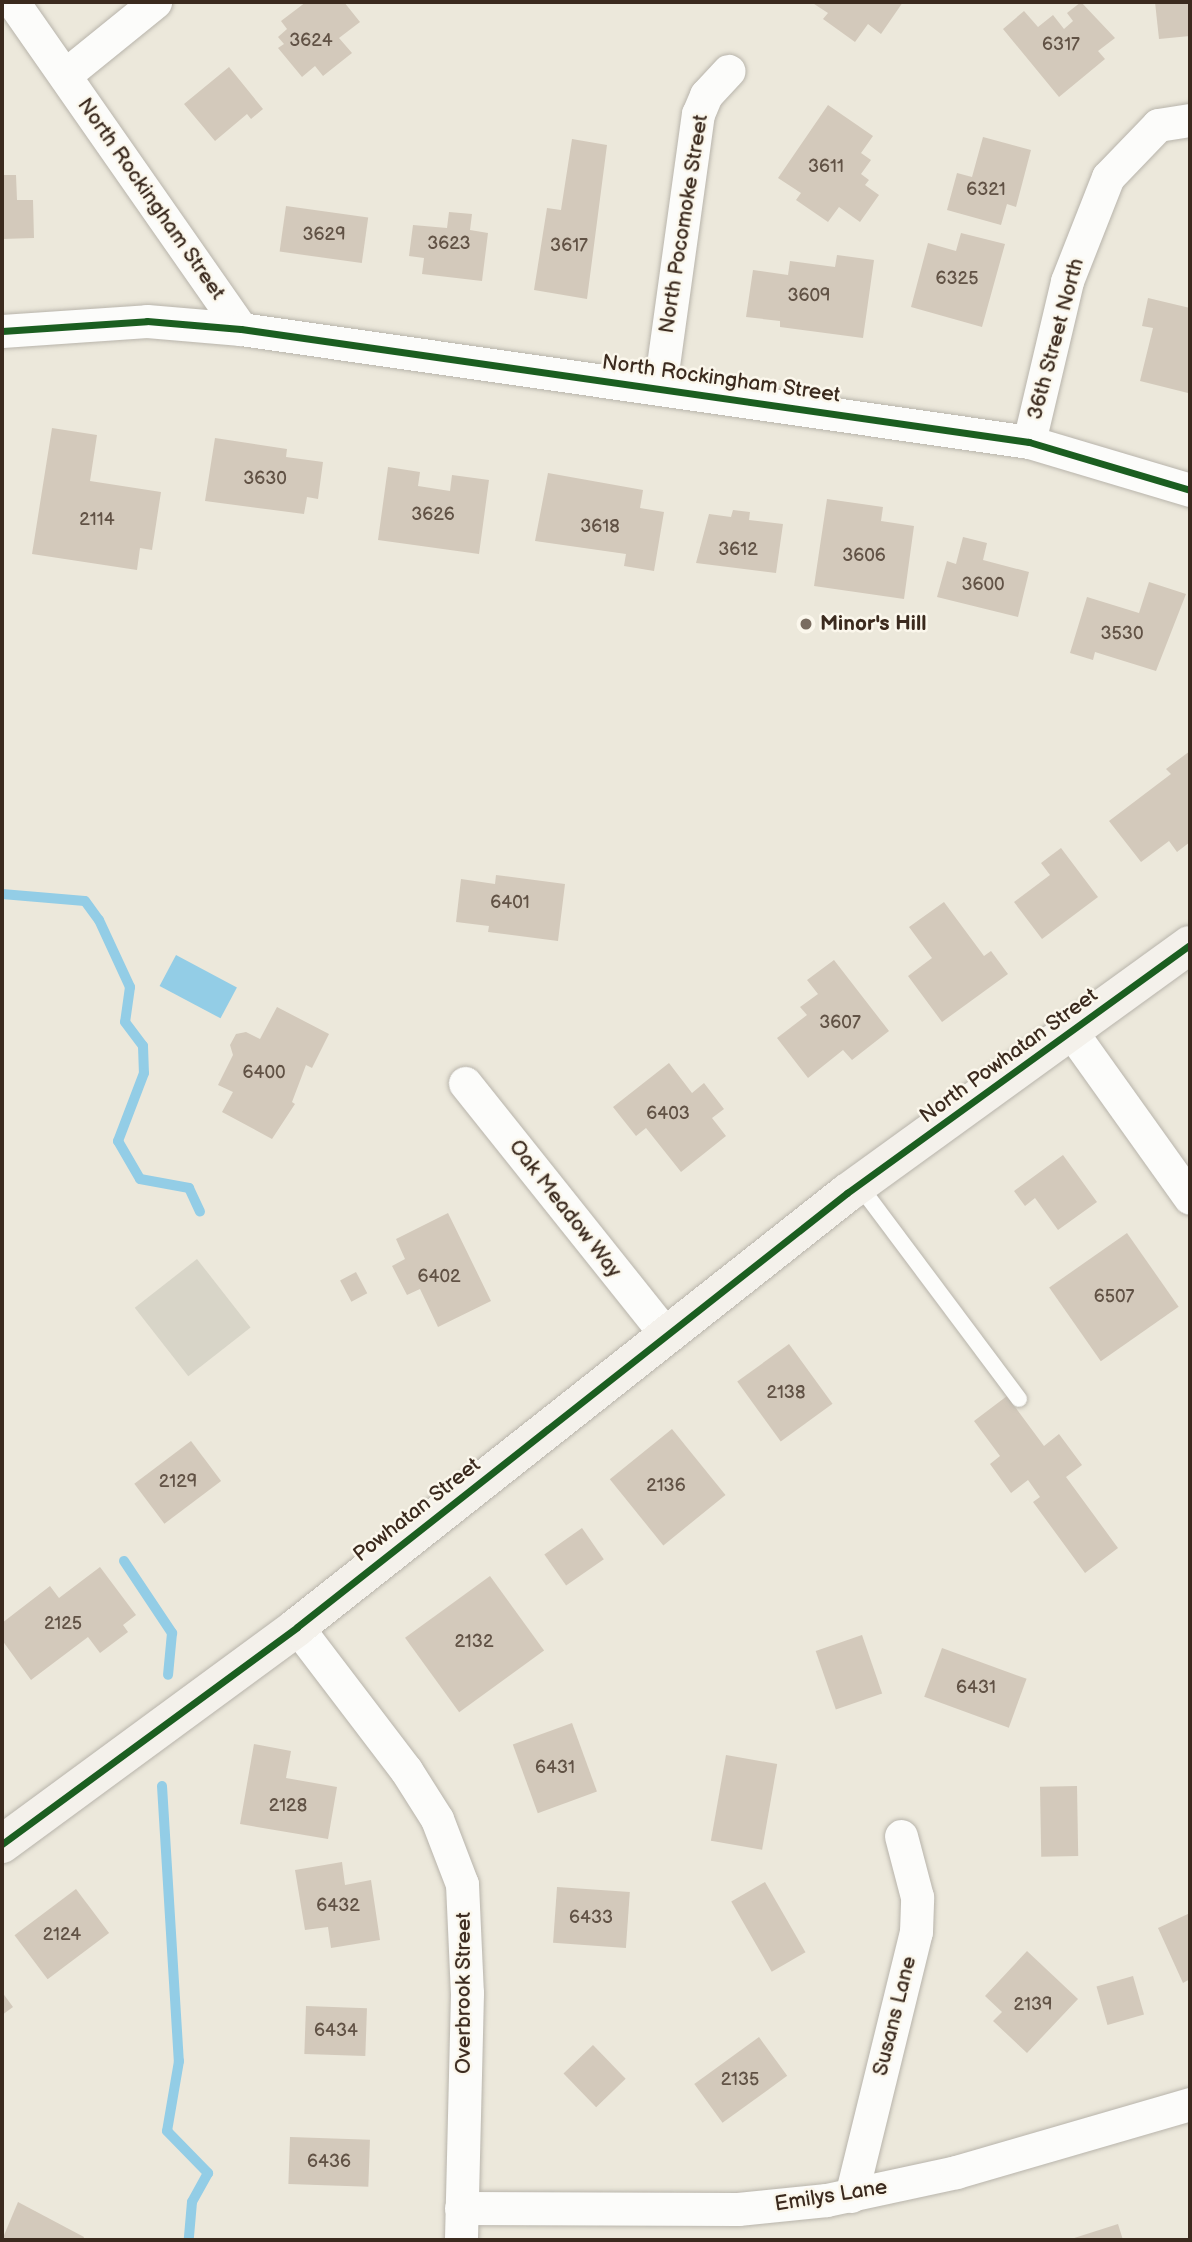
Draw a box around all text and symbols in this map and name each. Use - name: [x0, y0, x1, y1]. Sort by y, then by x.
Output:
- house number: 3624: [289, 30, 333, 52]
- house number: 6317: [1042, 34, 1080, 56]
- street label: North Rockingham Street: [72, 93, 230, 305]
- street label: North Pocomoke Street: [654, 113, 714, 335]
- house number: 3611: [808, 156, 844, 178]
- house number: 6321: [966, 179, 1006, 201]
- house number: 3629: [302, 224, 346, 246]
- house number: 3623: [427, 233, 471, 255]
- house number: 3617: [550, 235, 588, 257]
- street label: 36th Street North: [1022, 255, 1090, 423]
- house number: 6325: [935, 268, 979, 290]
- house number: 3609: [787, 285, 831, 307]
- street label: North Rockingham Street: [600, 350, 842, 408]
- house number: 3630: [243, 468, 287, 490]
- house number: 3626: [411, 504, 455, 526]
- house number: 2114: [79, 509, 115, 531]
- house number: 3618: [580, 516, 620, 538]
- house number: 3612: [718, 539, 758, 561]
- house number: 3606: [842, 545, 886, 567]
- house number: 3600: [961, 574, 1005, 596]
- place label: Minor's Hill: [820, 611, 926, 637]
- marker: Minor's Hill: [798, 616, 814, 632]
- house number: 3530: [1100, 623, 1144, 645]
- house number: 6401: [490, 892, 530, 914]
- street label: North Powhatan Street: [915, 983, 1103, 1129]
- house number: 3607: [819, 1012, 861, 1034]
- house number: 6400: [242, 1062, 286, 1084]
- house number: 6403: [646, 1103, 690, 1125]
- street label: Oak Meadow Way: [503, 1135, 627, 1283]
- house number: 6402: [417, 1266, 461, 1288]
- house number: 6507: [1094, 1286, 1134, 1308]
- house number: 2138: [767, 1382, 805, 1404]
- street label: Powhatan Street: [348, 1452, 486, 1568]
- house number: 2129: [159, 1471, 197, 1493]
- house number: 2136: [646, 1475, 686, 1497]
- house number: 2125: [44, 1613, 82, 1635]
- house number: 2132: [454, 1631, 494, 1653]
- house number: 6431: [956, 1677, 996, 1699]
- house number: 6431: [535, 1757, 575, 1779]
- house number: 2128: [269, 1795, 307, 1817]
- house number: 6432: [316, 1895, 360, 1917]
- house number: 6433: [569, 1907, 613, 1929]
- street label: Overbrook Street: [451, 1912, 477, 2074]
- house number: 2124: [43, 1924, 81, 1946]
- street label: Susans Lane: [868, 1954, 922, 2078]
- house number: 2139: [1014, 1994, 1052, 2016]
- house number: 6434: [314, 2020, 358, 2042]
- house number: 2135: [721, 2069, 759, 2091]
- house number: 6436: [307, 2151, 351, 2173]
- street label: Emilys Lane: [773, 2175, 889, 2217]

